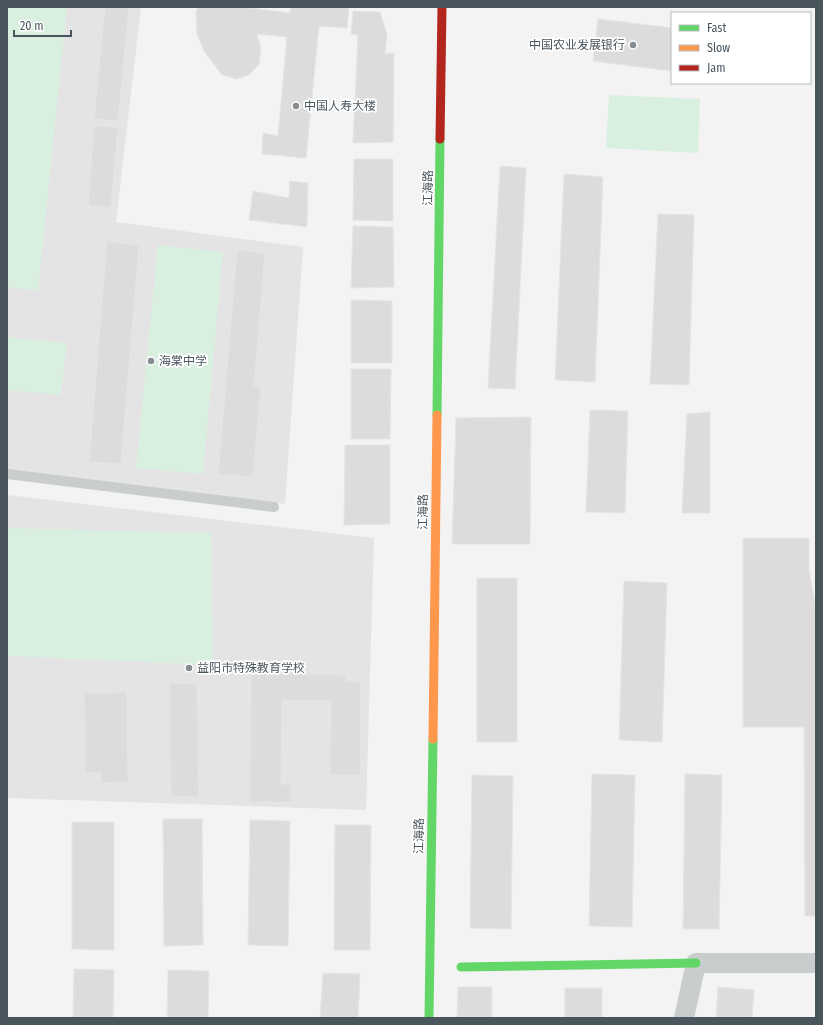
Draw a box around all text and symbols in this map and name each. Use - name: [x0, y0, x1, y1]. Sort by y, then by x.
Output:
- scale bar: [14, 12, 71, 38]
- legend: [671, 12, 811, 84]
- text: 20 m: [20, 19, 44, 33]
- text: Fast: [707, 21, 726, 35]
- place label: 中国农业发展银行: [529, 38, 625, 52]
- marker: 中国农业发展银行: [628, 40, 638, 50]
- text: Slow: [707, 41, 730, 55]
- text: Jam: [707, 61, 725, 75]
- place label: 中国人寿大楼: [304, 99, 376, 113]
- marker: 中国人寿大楼: [291, 101, 301, 111]
- street label: 江海路: [421, 170, 435, 206]
- place label: 海棠中学: [159, 354, 207, 368]
- marker: 海棠中学: [146, 356, 156, 366]
- street label: 江海路: [416, 494, 430, 530]
- place label: 益阳市特殊教育学校: [197, 661, 305, 675]
- marker: 益阳市特殊教育学校: [184, 663, 194, 673]
- street label: 江海路: [412, 818, 426, 854]

